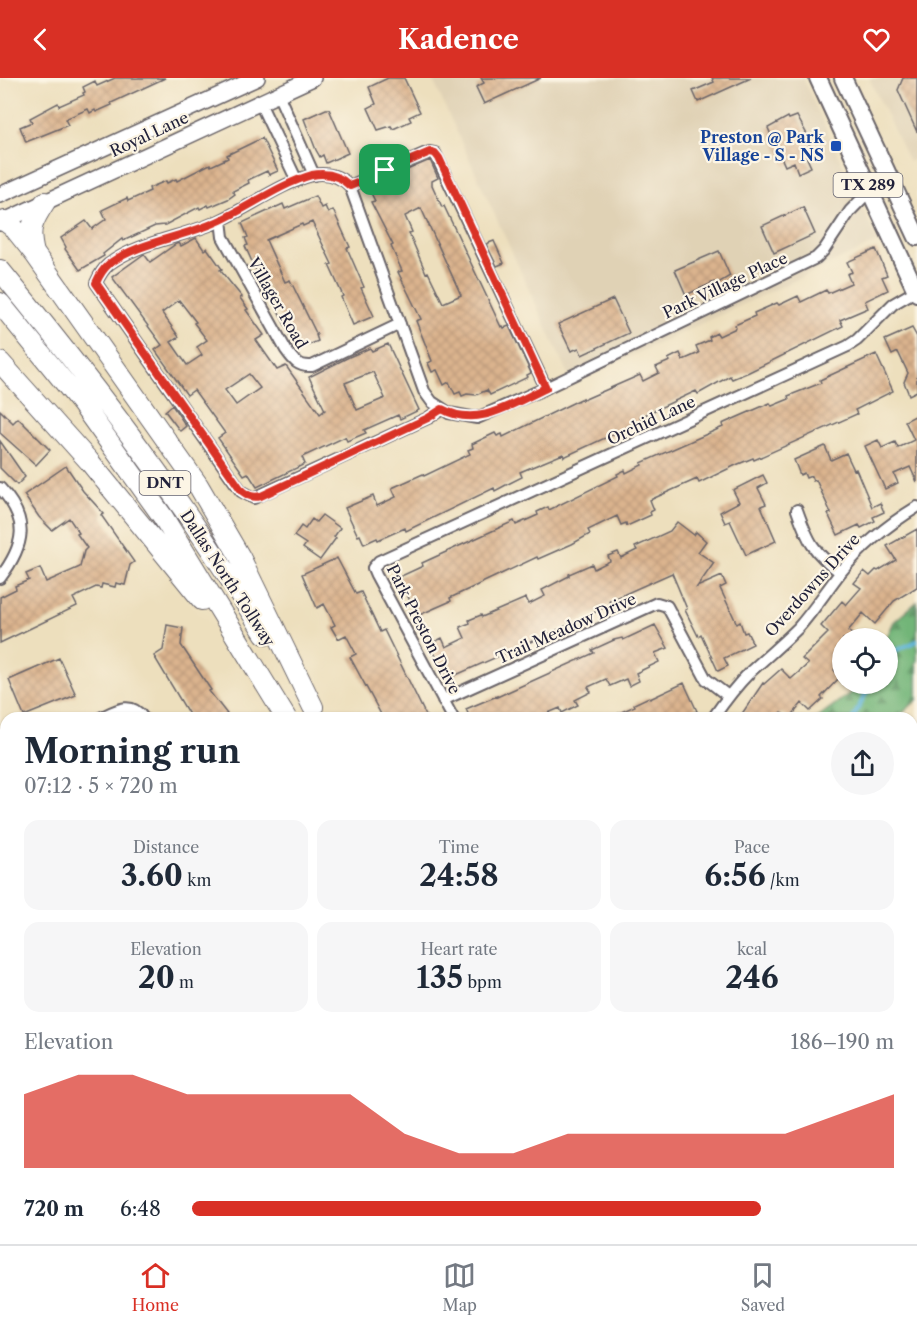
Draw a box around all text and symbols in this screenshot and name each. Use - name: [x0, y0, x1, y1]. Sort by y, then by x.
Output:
- icon: back: [24, 23, 57, 56]
- text: Kadence: [398, 23, 519, 56]
- icon: heart: [860, 23, 893, 56]
- street label: Royal Lane: [106, 107, 192, 161]
- place label: Preston @ Park Village - S - NS: [700, 127, 824, 165]
- marker: Preston @ Park Village - S - NS: [829, 139, 843, 153]
- pin: [359, 144, 410, 195]
- icon: arrive: [368, 153, 401, 186]
- road number: TX 289: [834, 173, 902, 197]
- street label: Park Village Place: [660, 247, 791, 323]
- street label: Villager Road: [243, 253, 312, 352]
- street label: Orchid Lane: [604, 391, 698, 449]
- road number: DNT: [140, 471, 190, 495]
- street label: Dallas North Tollway: [176, 506, 280, 651]
- street label: Overdowns Drive: [760, 529, 864, 641]
- street label: Park Preston Drive: [383, 561, 465, 697]
- street label: Trail Meadow Drive: [493, 588, 639, 668]
- map controls: [832, 628, 898, 694]
- button: locate: [832, 628, 898, 694]
- text: Morning run: [24, 731, 240, 772]
- button: share: [831, 732, 894, 795]
- text: 07:12 · 5 × 720 m: [24, 774, 178, 798]
- text: Distance: [133, 837, 199, 857]
- text: Time: [439, 837, 479, 857]
- text: Pace: [734, 837, 770, 857]
- text: 3.60: [121, 857, 183, 894]
- text: 24:58: [419, 857, 499, 894]
- text: 6:56: [704, 857, 766, 894]
- text: km: [183, 870, 211, 890]
- text: /km: [766, 870, 800, 890]
- text: Elevation: [130, 939, 202, 959]
- text: Heart rate: [420, 939, 498, 959]
- text: kcal: [737, 939, 767, 959]
- text: 20: [138, 959, 175, 996]
- text: 135: [416, 959, 463, 996]
- text: 246: [725, 959, 779, 996]
- text: m: [175, 972, 194, 992]
- text: bpm: [463, 972, 502, 992]
- text: Elevation: [24, 1030, 113, 1054]
- text: 186–190 m: [791, 1030, 894, 1054]
- text: 720 m: [24, 1197, 84, 1221]
- text: 6:48: [120, 1197, 161, 1221]
- tab: Home: [132, 1259, 179, 1315]
- tab: Map: [443, 1259, 477, 1315]
- tab: Saved: [741, 1259, 785, 1315]

